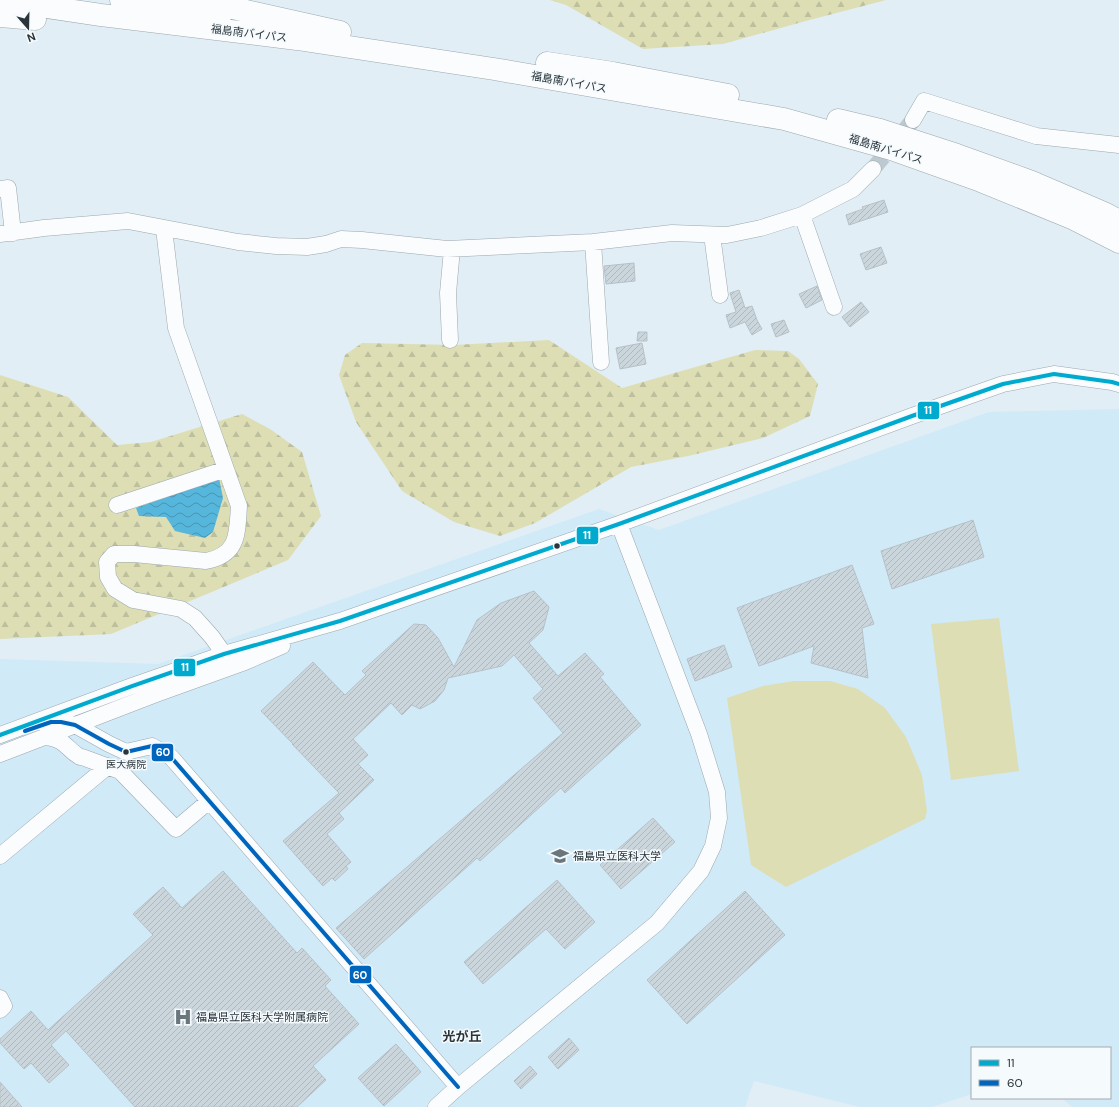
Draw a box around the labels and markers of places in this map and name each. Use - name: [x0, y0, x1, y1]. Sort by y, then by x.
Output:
- unlabelled marker: [552, 541, 562, 551]
- marker: 医大病院: [121, 747, 131, 757]
- place label: 医大病院: [106, 758, 146, 771]
- school or university icon: 福島県立医科大学: [550, 846, 570, 866]
- place label: 福島県立医科大学: [573, 849, 661, 863]
- hospital icon: 福島県立医科大学附属病院: [173, 1007, 193, 1027]
- place label: 福島県立医科大学附属病院: [196, 1010, 328, 1024]

